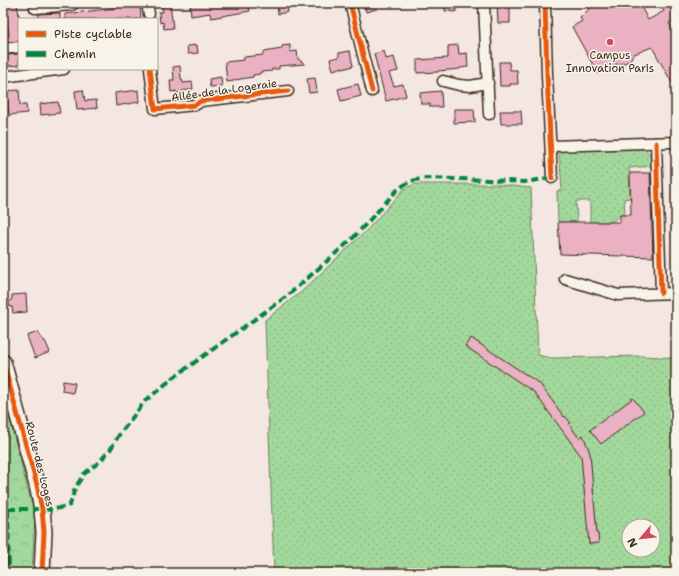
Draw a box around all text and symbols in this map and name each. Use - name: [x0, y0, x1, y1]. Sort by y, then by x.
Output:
- legend: [18, 18, 158, 70]
- text: Piste cyclable: [54, 26, 132, 42]
- marker: Campus Innovation Paris: [605, 37, 615, 47]
- text: Chemin: [54, 46, 96, 62]
- place label: Campus Innovation Paris: [566, 48, 654, 76]
- street label: Allée de la Logeraie: [170, 76, 278, 105]
- street label: Route des Loges: [22, 420, 57, 508]
- north arrow: [621, 518, 661, 558]
- text: N: [624, 535, 641, 550]

